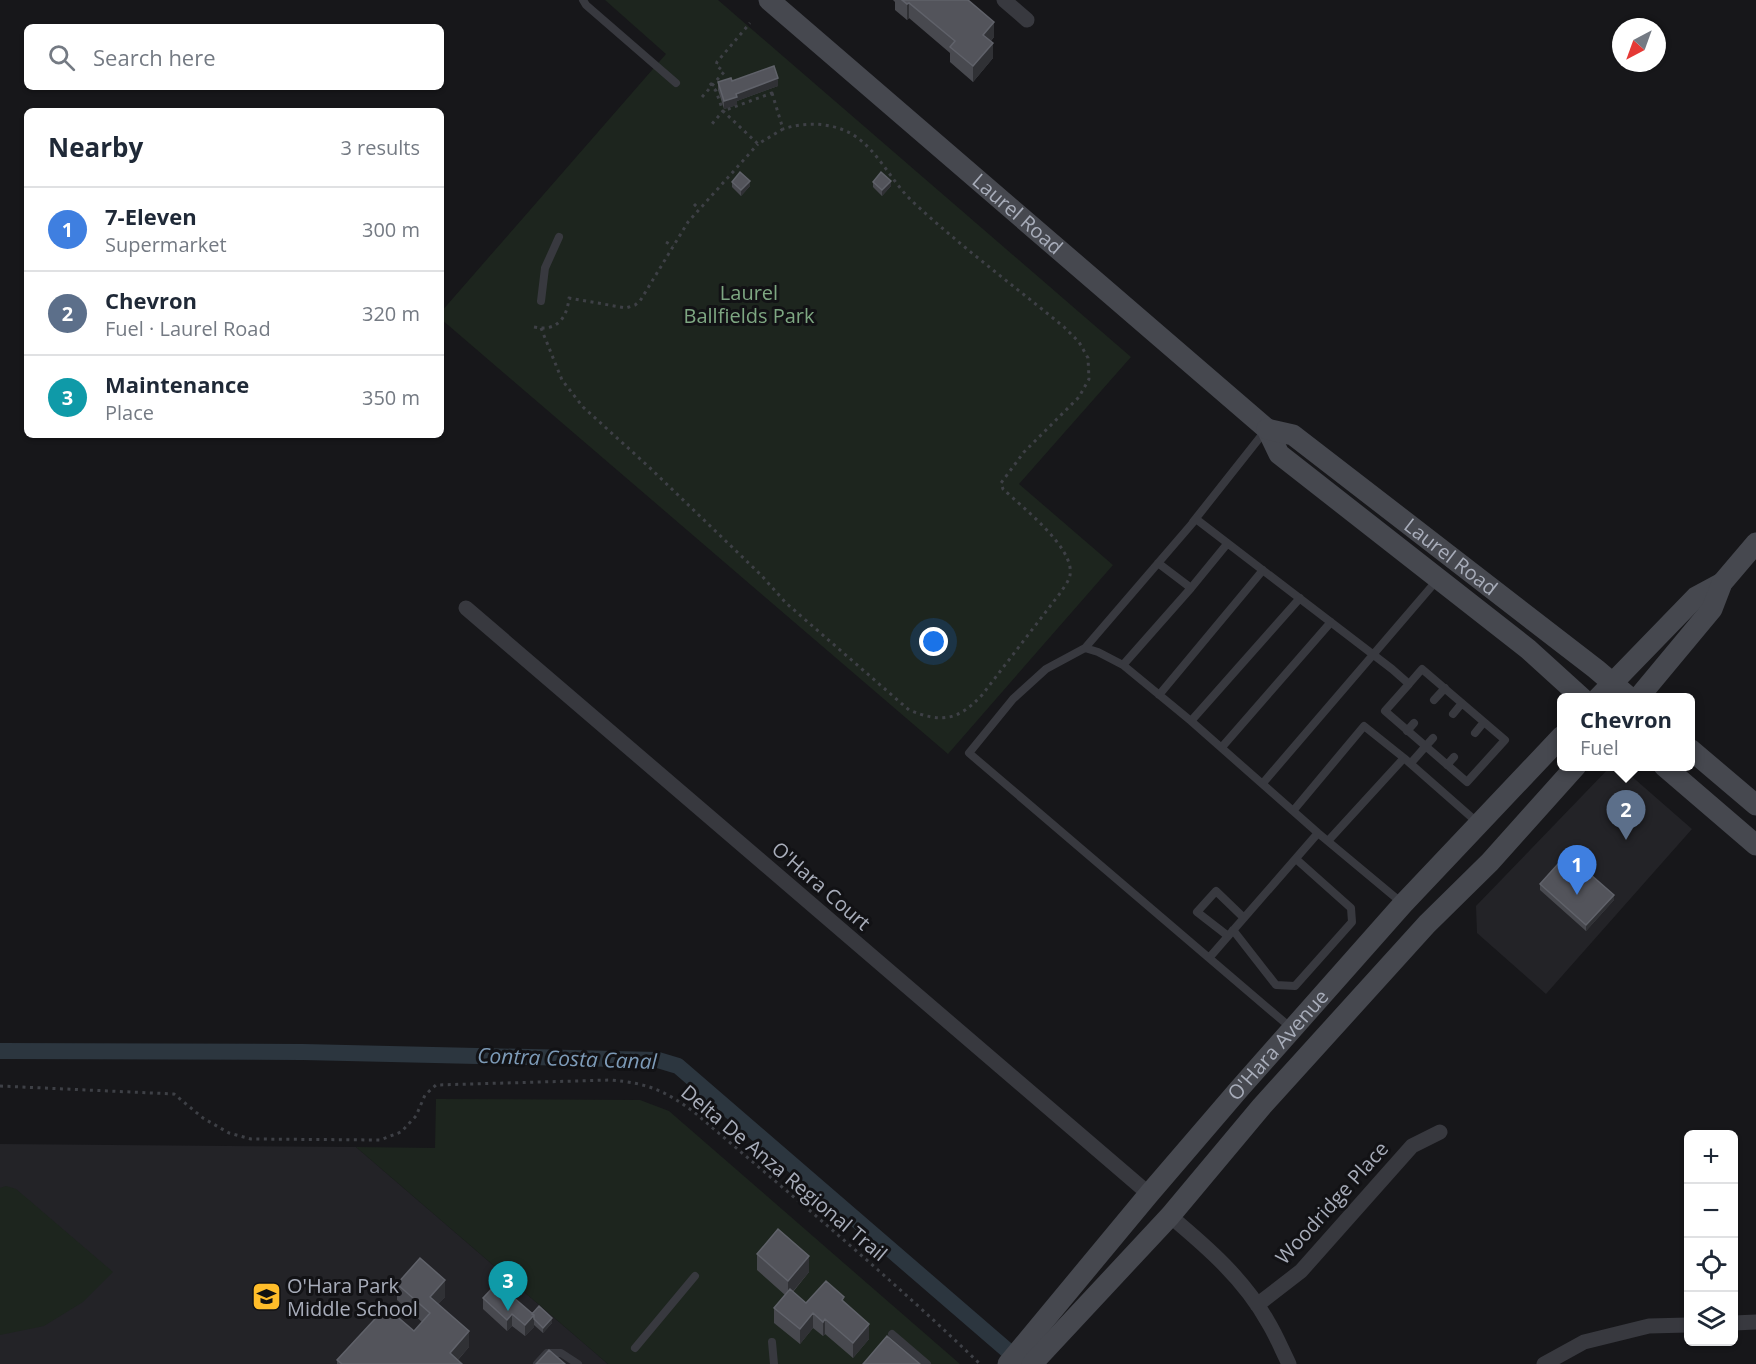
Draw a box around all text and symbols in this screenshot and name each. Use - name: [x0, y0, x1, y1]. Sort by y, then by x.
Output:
- north arrow: [1612, 18, 1666, 72]
- search box: [24, 24, 444, 90]
- icon: search: [45, 41, 78, 74]
- text: Search here: [93, 42, 216, 72]
- text: Nearby: [48, 129, 143, 165]
- text: 3 results: [340, 134, 420, 161]
- street label: Laurel Road: [967, 167, 1069, 260]
- text: 7-Eleven: [105, 201, 197, 231]
- text: 1: [62, 216, 73, 243]
- text: 300 m: [362, 216, 420, 243]
- text: Supermarket: [105, 231, 227, 258]
- park label: Laurel Ballfields Park: [684, 279, 815, 329]
- text: Chevron: [105, 285, 197, 315]
- text: 2: [62, 300, 73, 327]
- text: 320 m: [362, 300, 420, 327]
- text: Fuel · Laurel Road: [105, 315, 271, 342]
- text: Maintenance: [105, 369, 249, 399]
- text: 3: [62, 384, 73, 411]
- text: 350 m: [362, 384, 420, 411]
- text: Place: [105, 399, 154, 426]
- street label: Laurel Road: [1399, 512, 1503, 601]
- your location: [919, 627, 948, 656]
- popup: [1557, 693, 1695, 771]
- text: Chevron: [1580, 704, 1672, 734]
- text: Fuel: [1580, 734, 1619, 761]
- pin: 2: [1606, 790, 1646, 840]
- street label: O'Hara Court: [766, 835, 876, 936]
- pin: 1: [1558, 846, 1596, 895]
- street label: O'Hara Avenue: [1221, 983, 1334, 1106]
- water label: Contra Costa Canal: [477, 1041, 658, 1075]
- street label: Delta De Anza Regional Trail: [676, 1078, 893, 1267]
- map controls: [1684, 1130, 1738, 1346]
- button: +: [1684, 1130, 1738, 1184]
- street label: Woodridge Place: [1269, 1135, 1394, 1270]
- button: −: [1684, 1184, 1738, 1238]
- button: locate: [1684, 1238, 1738, 1292]
- pin: 3: [488, 1262, 528, 1311]
- place label: O'Hara Park Middle School: [287, 1272, 418, 1322]
- school or university icon: O'Hara Park Middle School: [250, 1281, 282, 1313]
- button: layers: [1684, 1292, 1738, 1346]

